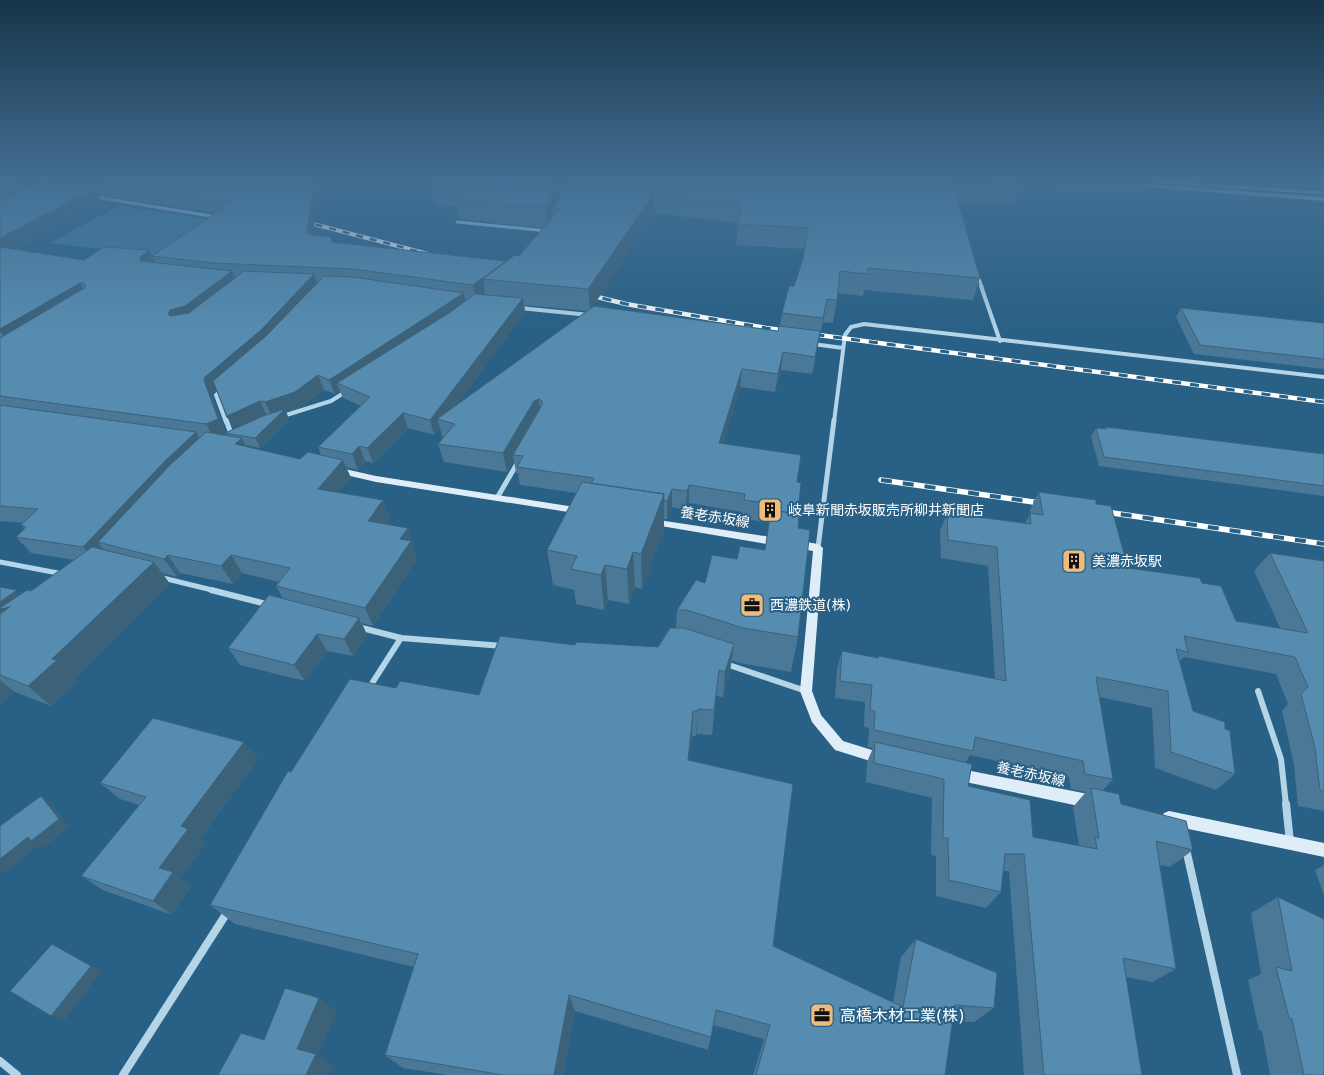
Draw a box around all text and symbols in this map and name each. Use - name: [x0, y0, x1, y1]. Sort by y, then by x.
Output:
- building icon: 岐阜新聞赤坂販売所柳井新聞店: [757, 497, 783, 523]
- place label: 岐阜新聞赤坂販売所柳井新聞店: [788, 502, 984, 518]
- street label: 養老赤坂線: [679, 504, 751, 530]
- building icon: 美濃赤坂駅: [1061, 548, 1087, 574]
- place label: 美濃赤坂駅: [1092, 553, 1162, 569]
- office icon: 西濃鉄道(株): [739, 592, 765, 618]
- place label: 西濃鉄道(株): [770, 597, 851, 613]
- street label: 養老赤坂線: [995, 759, 1067, 789]
- office icon: 高橋木材工業(株): [809, 1002, 835, 1028]
- place label: 高橋木材工業(株): [840, 1006, 965, 1025]

